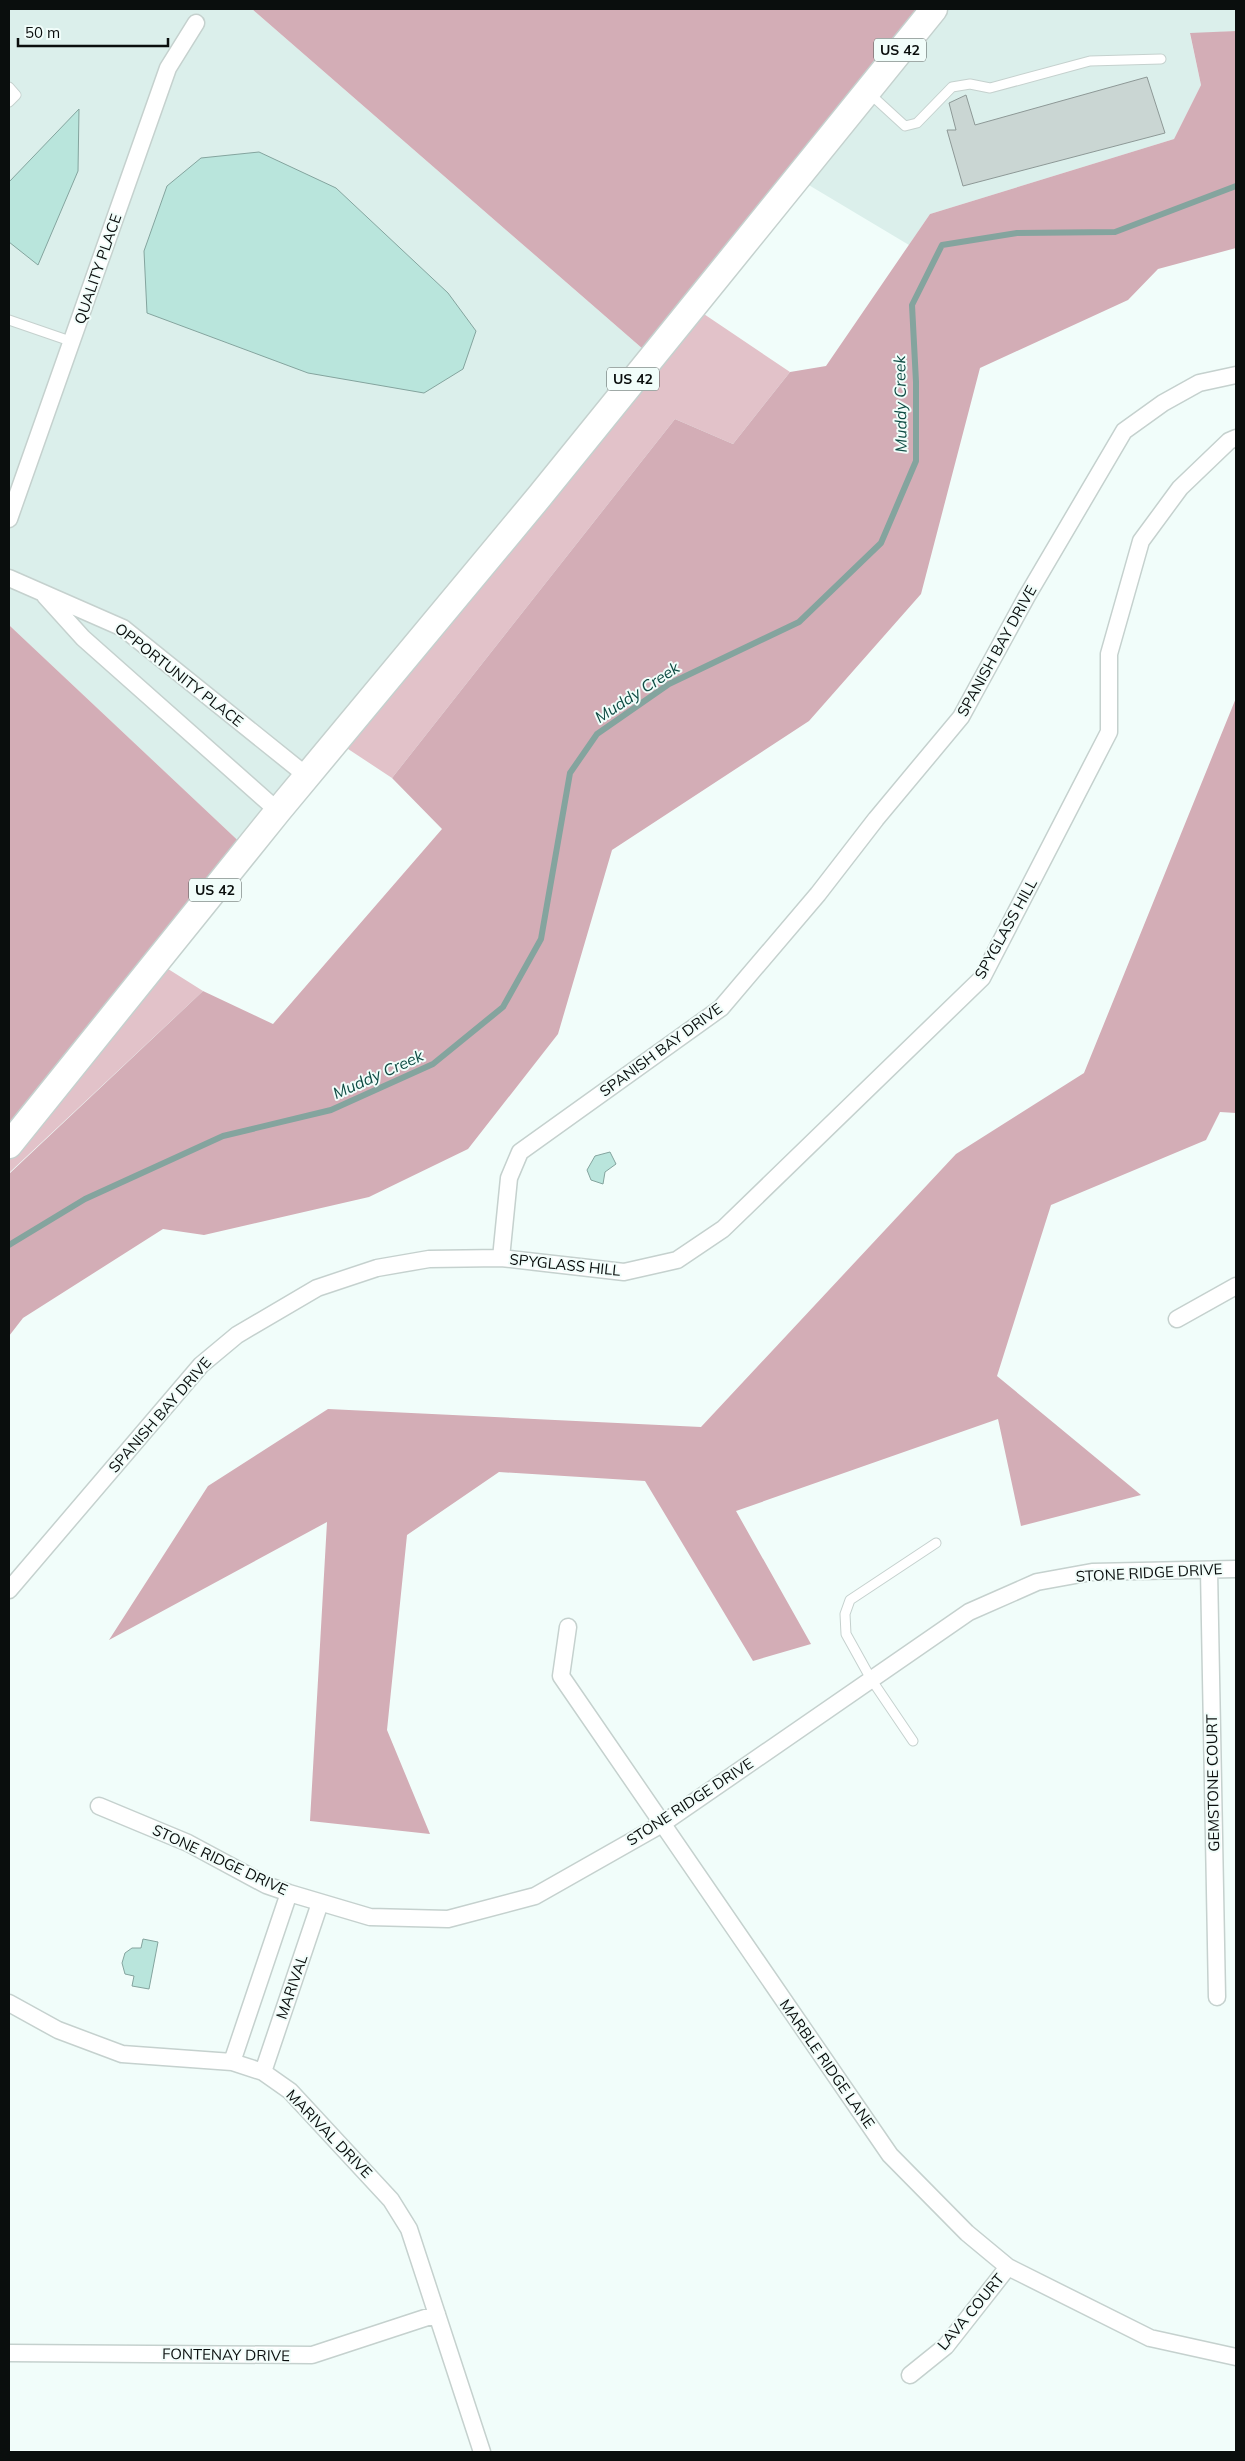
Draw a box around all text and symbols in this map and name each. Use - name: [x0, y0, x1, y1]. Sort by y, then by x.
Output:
- scale bar: [18, 15, 168, 47]
- text: 50 m: [25, 23, 60, 42]
- road number: US 42: [874, 38, 926, 62]
- street label: QUALITY PLACE: [70, 211, 125, 326]
- water label: Muddy Creek: [889, 355, 911, 453]
- road number: US 42: [607, 368, 659, 390]
- street label: SPANISH BAY DRIVE: [953, 582, 1041, 720]
- street label: OPPORTUNITY PLACE: [111, 619, 247, 731]
- water label: Muddy Creek: [591, 657, 684, 727]
- street label: SPYGLASS HILL: [970, 875, 1041, 982]
- road number: US 42: [189, 878, 241, 902]
- street label: SPANISH BAY DRIVE: [596, 999, 726, 1100]
- water label: Muddy Creek: [330, 1045, 427, 1103]
- street label: SPYGLASS HILL: [509, 1249, 622, 1280]
- street label: SPANISH BAY DRIVE: [104, 1353, 215, 1476]
- street label: STONE RIDGE DRIVE: [1075, 1559, 1223, 1586]
- street label: GEMSTONE COURT: [1202, 1714, 1223, 1852]
- street label: STONE RIDGE DRIVE: [623, 1753, 757, 1850]
- street label: STONE RIDGE DRIVE: [150, 1820, 291, 1899]
- street label: MARIVAL: [272, 1952, 311, 2022]
- street label: MARBLE RIDGE LANE: [776, 1995, 879, 2132]
- street label: MARIVAL DRIVE: [282, 2085, 376, 2182]
- street label: LAVA COURT: [933, 2269, 1008, 2354]
- street label: FONTENAY DRIVE: [162, 2344, 290, 2365]

